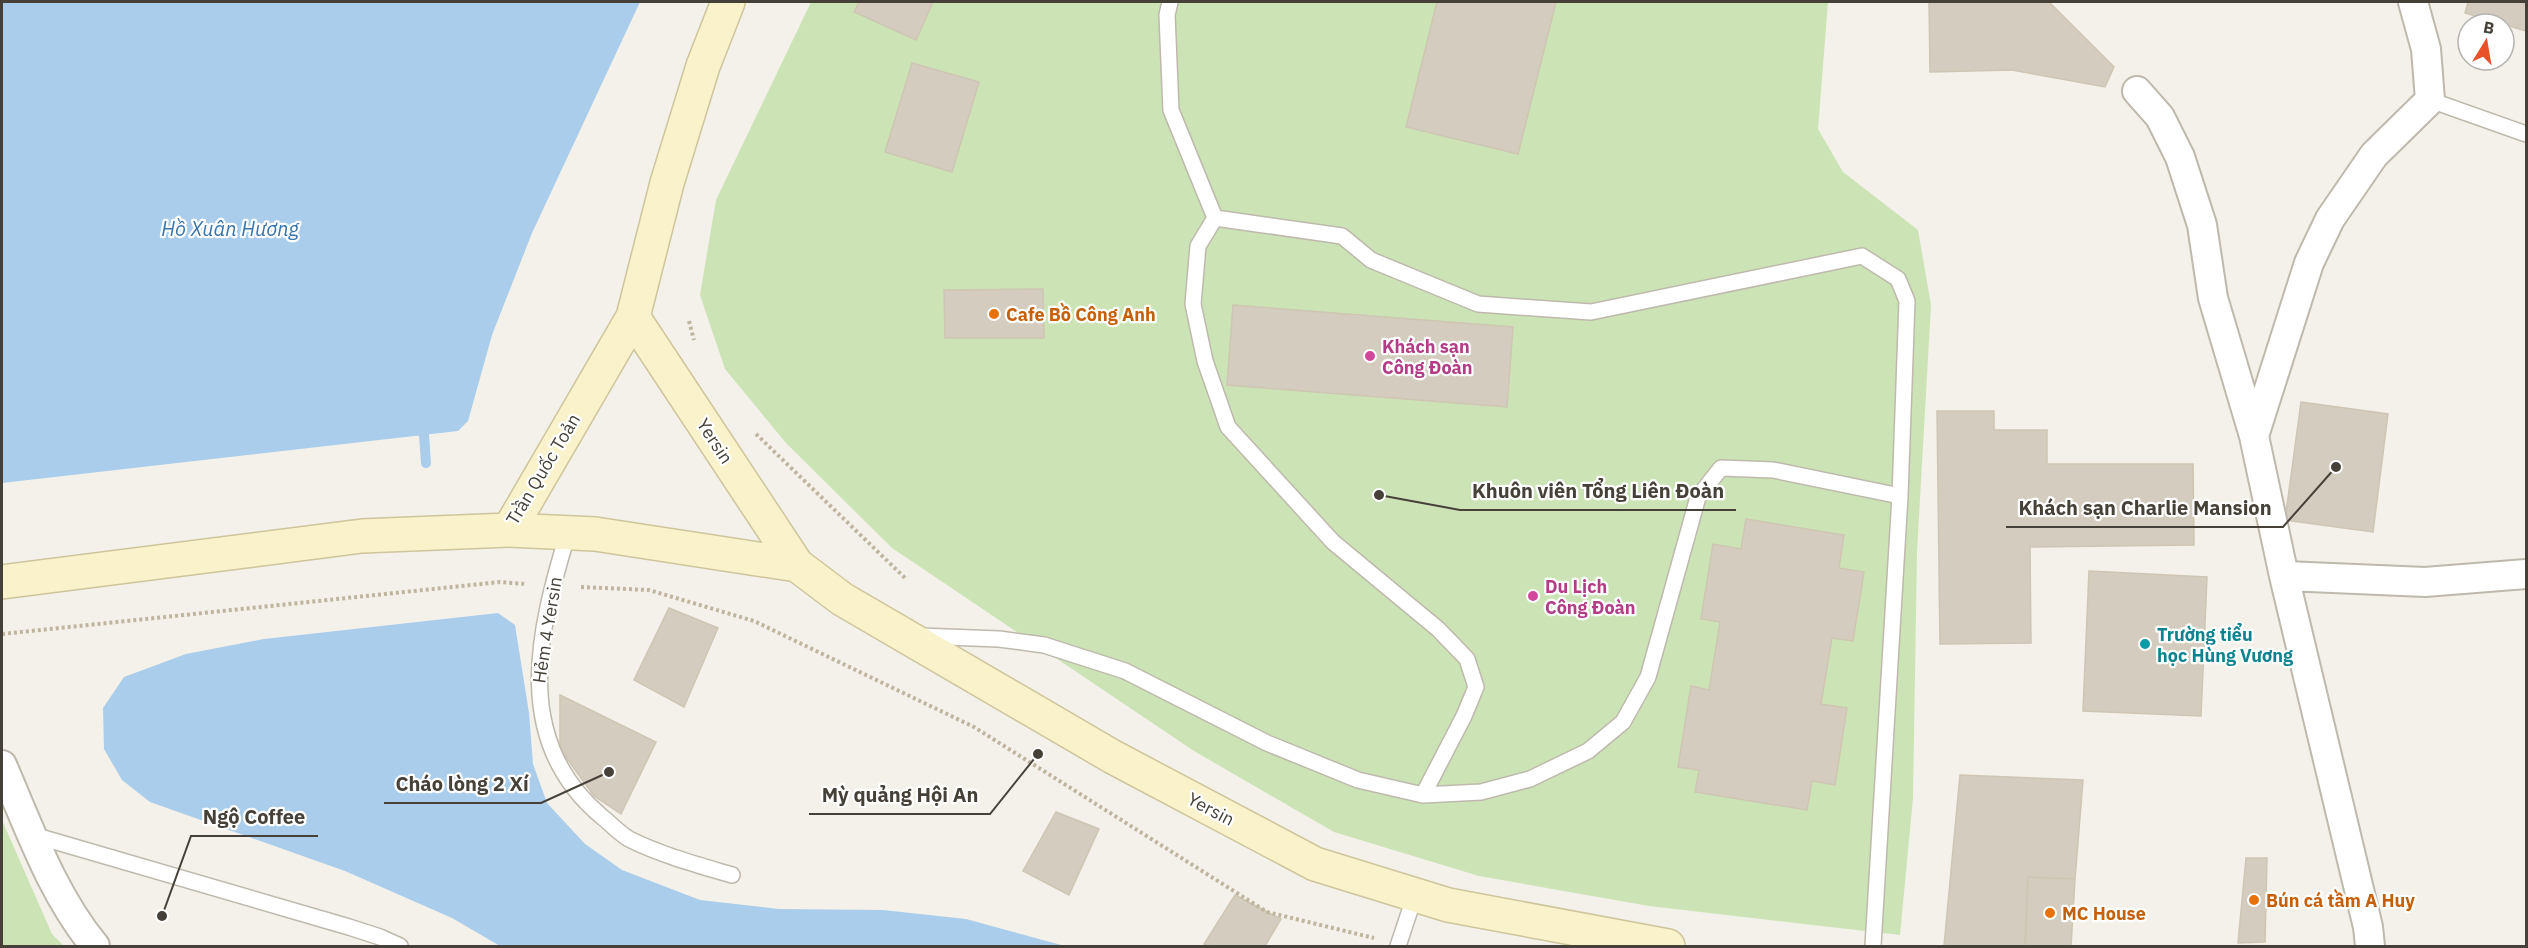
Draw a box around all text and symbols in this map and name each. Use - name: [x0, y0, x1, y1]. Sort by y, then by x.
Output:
- north arrow: [2456, 12, 2516, 72]
- text: B: [2482, 16, 2496, 38]
- water label: Hồ Xuân Hương: [161, 215, 300, 242]
- place label: Cafe Bồ Công Anh: [1006, 302, 1156, 326]
- marker: Cafe Bồ Công Anh: [987, 307, 1001, 321]
- place label: Khách sạn Công Đoàn: [1382, 335, 1473, 379]
- marker: Khách sạn Công Đoàn: [1363, 349, 1377, 363]
- street label: Trần Quốc Toản: [501, 409, 585, 529]
- street label: Yersin: [692, 414, 738, 468]
- callout: Khuôn viên Tổng Liên Đoàn: [1460, 472, 1736, 510]
- text: Khuôn viên Tổng Liên Đoàn: [1472, 477, 1724, 504]
- callout: Khách sạn Charlie Mansion: [2006, 489, 2283, 527]
- text: Khách sạn Charlie Mansion: [2018, 494, 2272, 521]
- street label: Hẻm 4 Yersin: [527, 575, 567, 685]
- place label: Du Lịch Công Đoàn: [1545, 575, 1636, 619]
- marker: Du Lịch Công Đoàn: [1526, 589, 1540, 603]
- place label: Trường tiểu học Hùng Vương: [2157, 623, 2293, 667]
- marker: Trường tiểu học Hùng Vương: [2138, 637, 2152, 651]
- callout: Cháo lòng 2 Xí: [384, 765, 541, 803]
- text: Cháo lòng 2 Xí: [395, 770, 529, 797]
- callout: Mỳ quảng Hội An: [809, 776, 990, 814]
- text: Mỳ quảng Hội An: [822, 781, 978, 808]
- street label: Yersin: [1184, 787, 1238, 831]
- callout: Ngộ Coffee: [191, 798, 318, 836]
- text: Ngộ Coffee: [203, 803, 305, 830]
- place label: Bún cá tầm A Huy: [2266, 889, 2415, 912]
- marker: Bún cá tầm A Huy: [2247, 893, 2261, 907]
- place label: MC House: [2062, 902, 2146, 925]
- marker: MC House: [2043, 906, 2057, 920]

